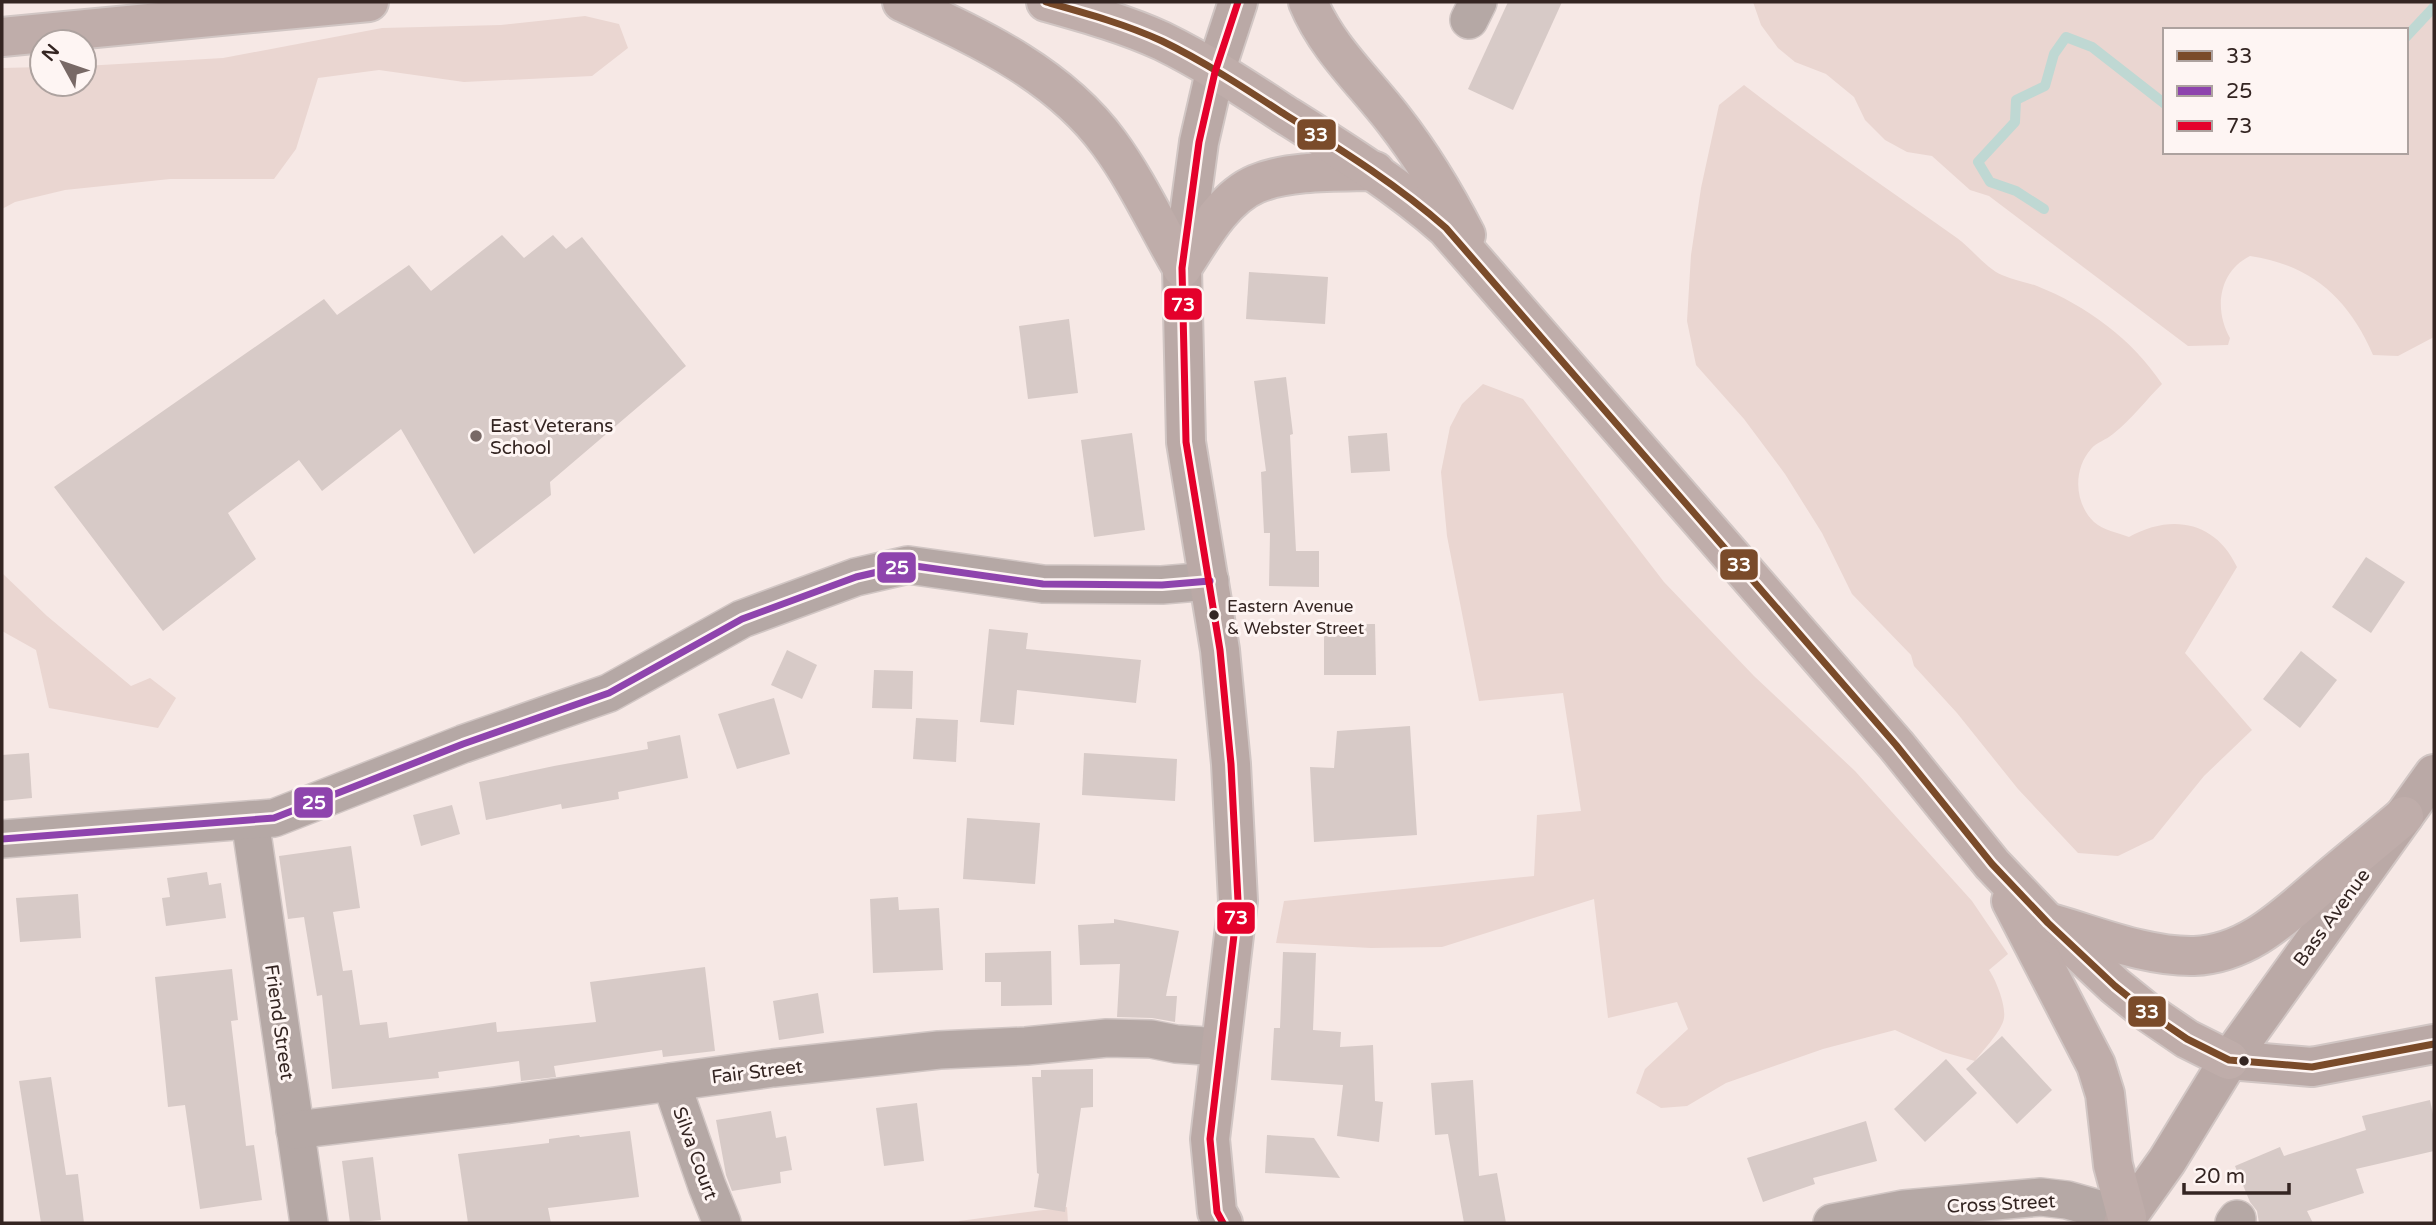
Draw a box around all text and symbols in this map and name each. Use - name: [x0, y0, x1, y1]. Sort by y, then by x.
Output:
- north arrow: [28, 28, 98, 98]
- legend: [2163, 28, 2408, 154]
- text: N: [37, 40, 64, 66]
- text: 33: [2226, 44, 2252, 69]
- text: 25: [2226, 79, 2252, 104]
- text: 73: [2226, 114, 2252, 139]
- line badge: 33: [1296, 118, 1337, 151]
- text: 33: [1304, 124, 1328, 146]
- line badge: 73: [1163, 287, 1203, 321]
- text: 73: [1171, 294, 1195, 316]
- place label: East Veterans School: [490, 415, 613, 459]
- marker: East Veterans School: [468, 428, 484, 444]
- line badge: 33: [1719, 548, 1759, 581]
- line badge: 25: [876, 551, 917, 584]
- text: 33: [1727, 554, 1751, 576]
- text: 25: [885, 557, 909, 579]
- place label: Eastern Avenue & Webster Street: [1227, 596, 1365, 639]
- marker: Eastern Avenue & Webster Street: [1207, 608, 1221, 622]
- line badge: 25: [293, 786, 334, 819]
- text: 25: [302, 792, 326, 814]
- street label: Bass Avenue: [2289, 865, 2375, 971]
- line badge: 73: [1216, 901, 1256, 935]
- text: 73: [1224, 907, 1248, 929]
- street label: Friend Street: [260, 963, 298, 1081]
- line badge: 33: [2127, 995, 2167, 1028]
- text: 33: [2135, 1001, 2159, 1023]
- unlabelled marker: [2237, 1054, 2251, 1068]
- street label: Fair Street: [710, 1055, 804, 1089]
- street label: Silva Court: [668, 1104, 722, 1203]
- scale bar: [2184, 1152, 2289, 1196]
- text: 20 m: [2194, 1164, 2245, 1189]
- street label: Cross Street: [1946, 1190, 2056, 1218]

